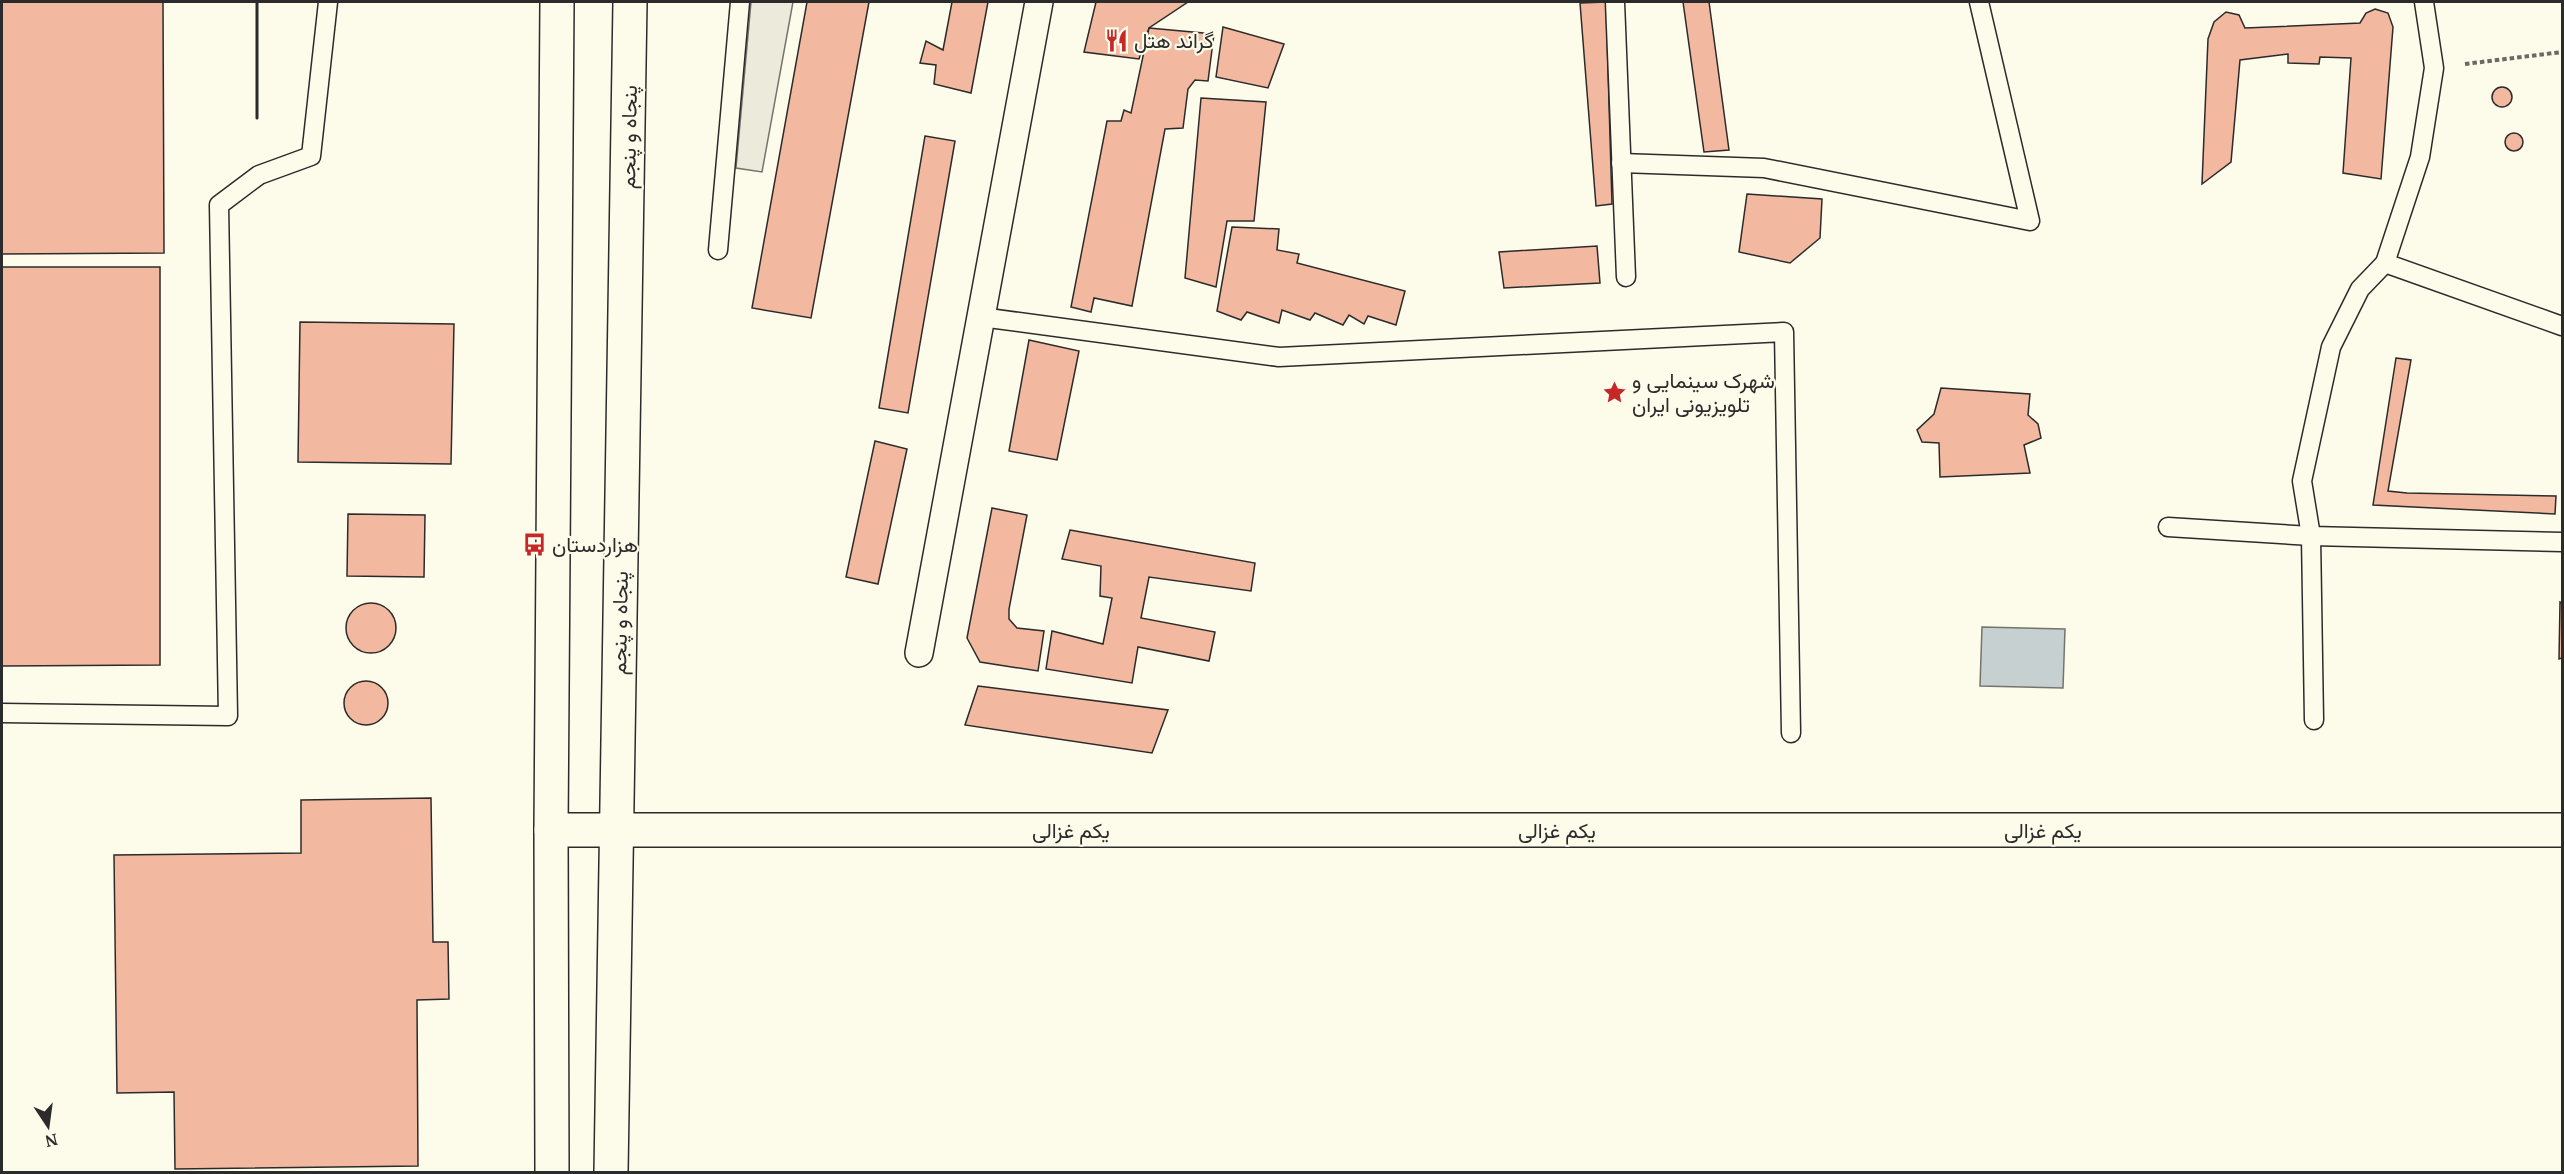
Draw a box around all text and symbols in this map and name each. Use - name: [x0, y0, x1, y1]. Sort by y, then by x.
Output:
- place label: گراند هتل: [1134, 26, 1214, 54]
- restaurant icon: گراند هتل: [1103, 27, 1129, 53]
- street label: پنجاه و پنجم: [613, 85, 644, 189]
- place label: شهرک سینمایی و تلویزیونی ایران: [1632, 366, 1775, 418]
- place icon: شهرک سینمایی و تلویزیونی ایران: [1601, 379, 1627, 405]
- place label: هزاردستان: [552, 530, 638, 558]
- bus stop icon: هزاردستان: [521, 531, 547, 557]
- street label: پنجاه و پنجم: [604, 571, 635, 675]
- street label: یکم غزالی: [1032, 816, 1110, 845]
- street label: یکم غزالی: [1518, 816, 1596, 845]
- street label: یکم غزالی: [2004, 816, 2082, 845]
- north arrow: [18, 1096, 78, 1156]
- text: N: [43, 1129, 60, 1153]

